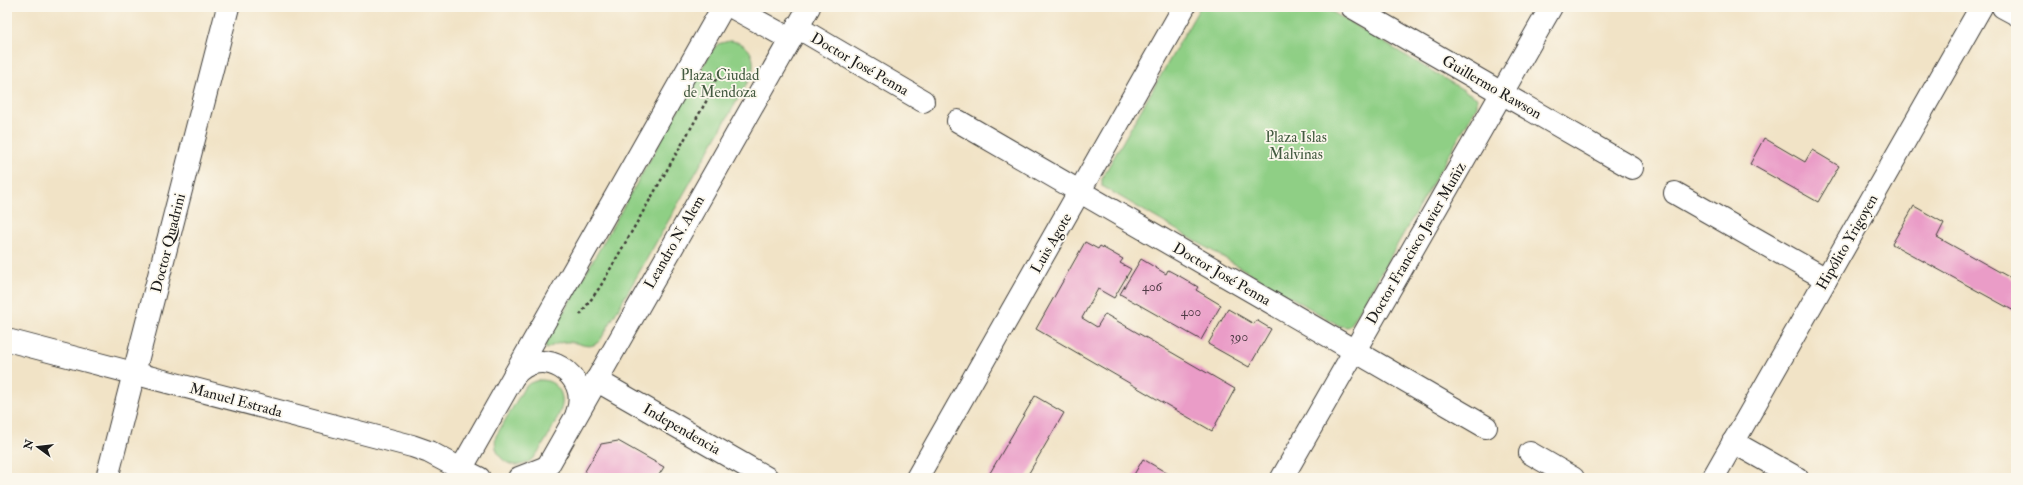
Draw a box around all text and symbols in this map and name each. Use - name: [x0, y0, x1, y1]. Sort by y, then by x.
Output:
- street label: Doctor José Penna: [807, 29, 913, 101]
- street label: Guillermo Rawson: [1439, 51, 1545, 124]
- park label: Plaza Ciudad de Mendoza: [681, 66, 760, 102]
- park label: Plaza Islas Malvinas: [1265, 128, 1327, 164]
- street label: Doctor Francisco Javier Muñiz: [1362, 159, 1472, 328]
- street label: Hipólito Yrigoyen: [1812, 191, 1884, 294]
- street label: Doctor Quadrini: [147, 192, 190, 295]
- street label: Leandro N. Alem: [640, 192, 709, 292]
- street label: Luis Agote: [1027, 210, 1076, 277]
- street label: Doctor José Penna: [1169, 239, 1275, 311]
- house number: 406: [1142, 279, 1164, 295]
- house number: 400: [1181, 304, 1201, 320]
- house number: 390: [1230, 329, 1248, 345]
- street label: Manuel Estrada: [187, 379, 285, 422]
- street label: Independencia: [639, 400, 725, 461]
- north arrow: [18, 427, 58, 467]
- text: N: [21, 437, 37, 452]

